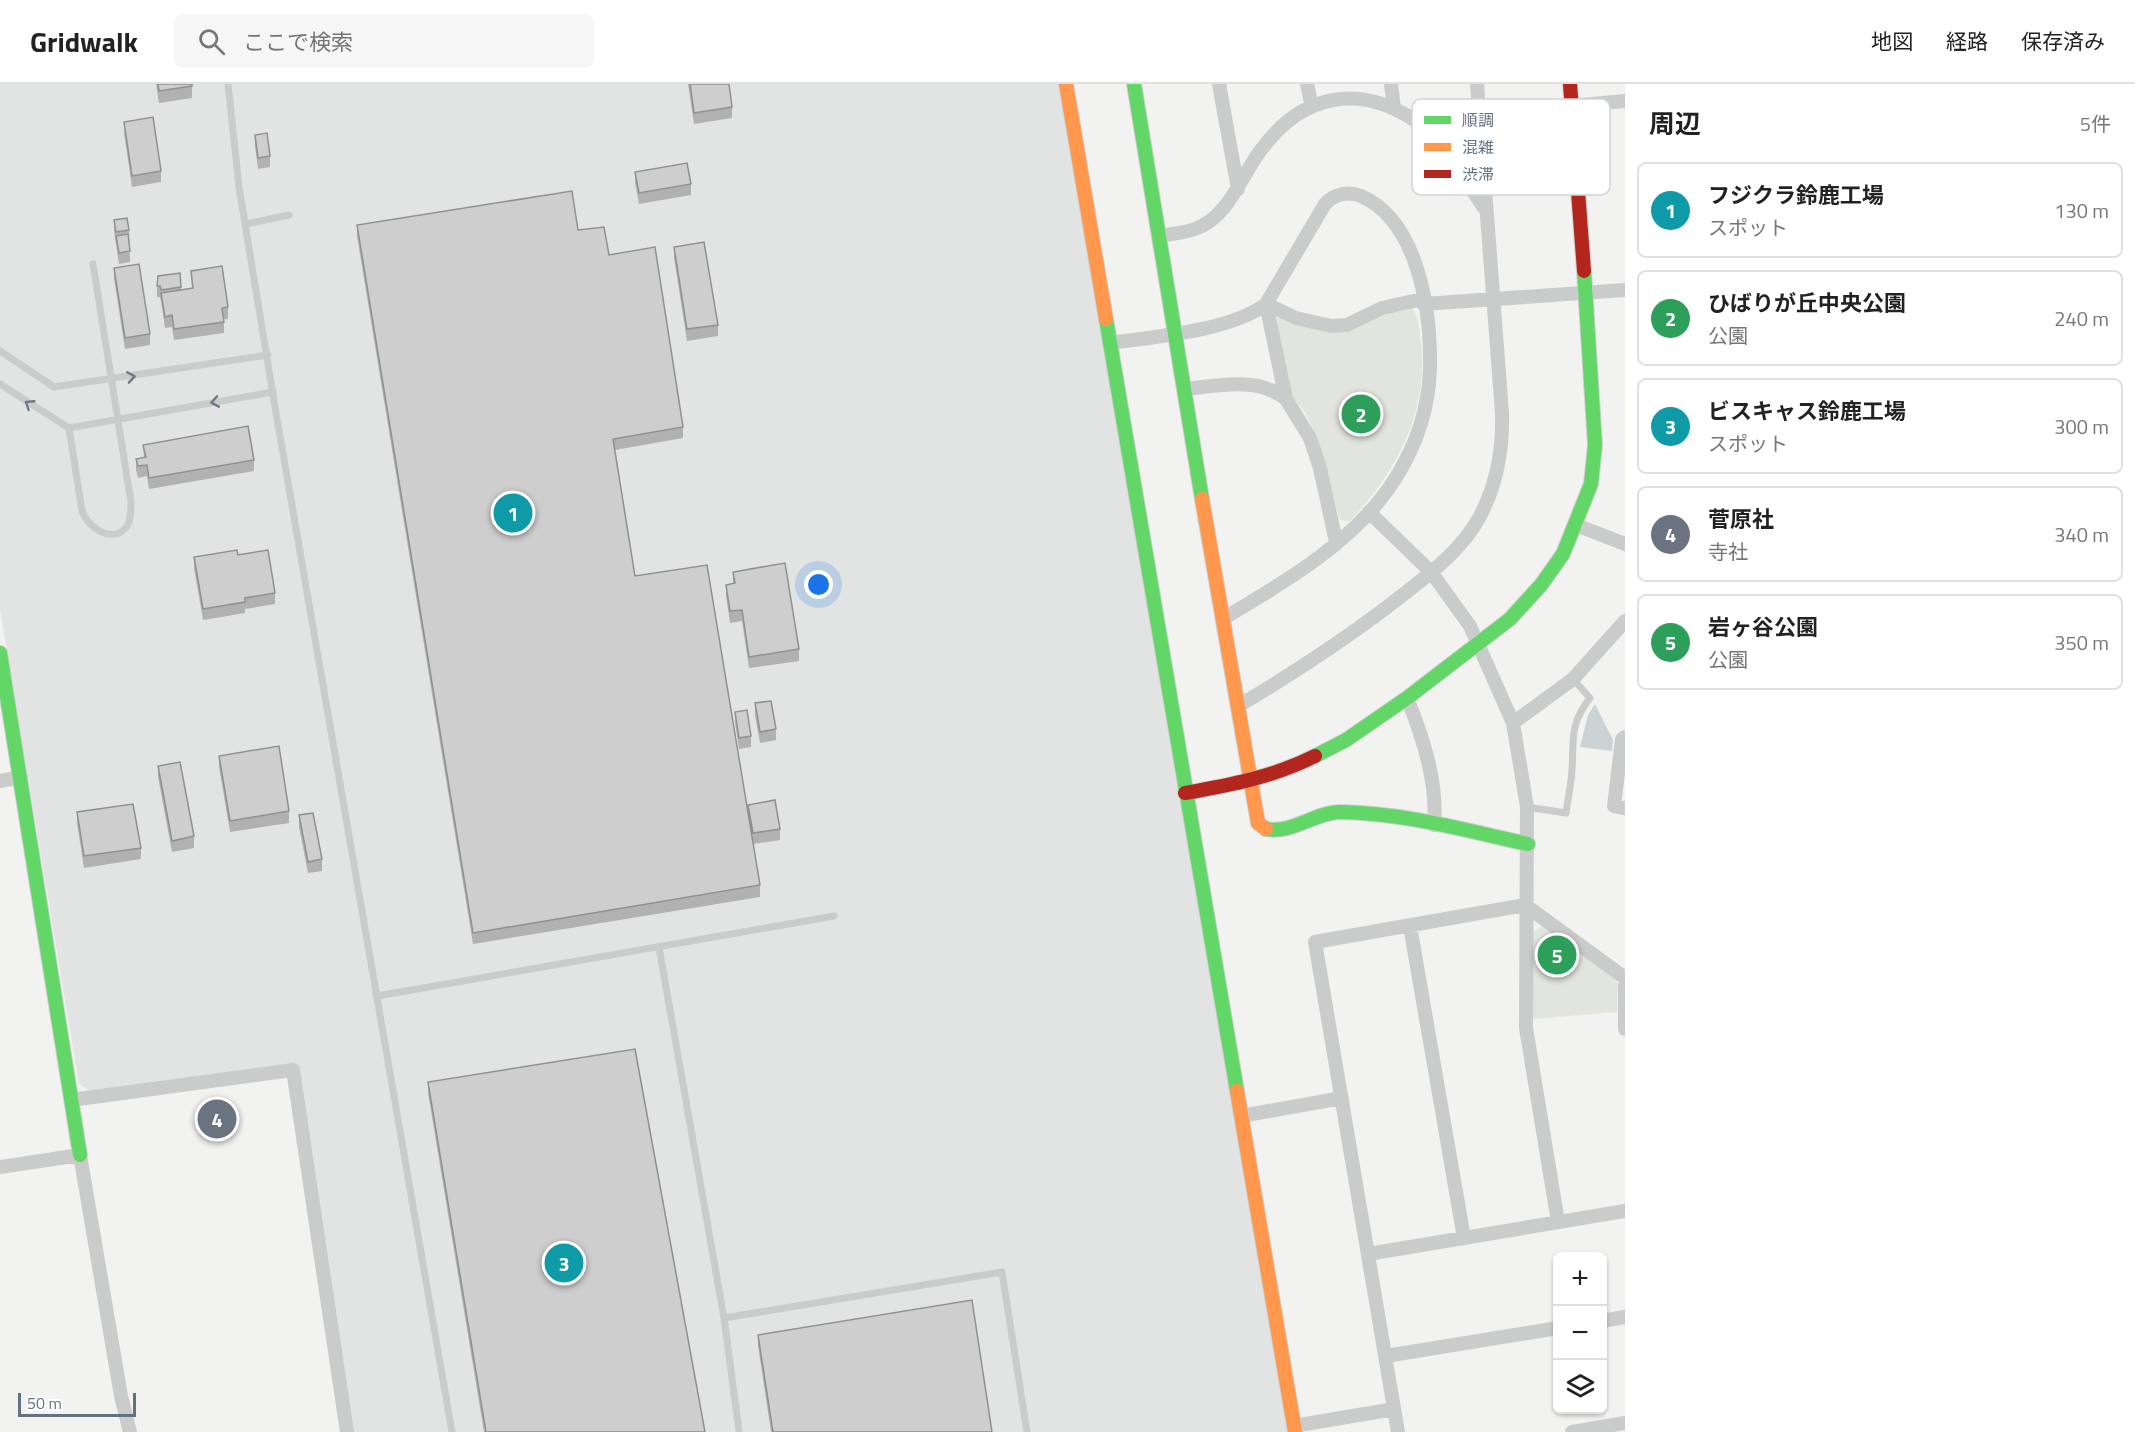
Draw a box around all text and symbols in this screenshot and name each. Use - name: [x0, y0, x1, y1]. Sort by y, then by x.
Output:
- search box: [174, 14, 594, 68]
- text: Gridwalk: [30, 20, 138, 63]
- icon: search: [195, 25, 228, 58]
- text: ここで検索: [243, 25, 353, 59]
- text: 地図: [1871, 25, 1913, 57]
- text: 経路: [1946, 25, 1988, 57]
- text: 保存済み: [2021, 25, 2105, 57]
- legend: [1412, 99, 1610, 195]
- text: 周辺: [1649, 104, 1701, 143]
- text: 順調: [1462, 108, 1494, 132]
- text: 5件: [2080, 108, 2111, 139]
- text: 混雑: [1462, 135, 1494, 159]
- text: 渋滞: [1462, 162, 1494, 186]
- text: フジクラ鈴鹿工場: [1708, 178, 1884, 212]
- text: 1: [1665, 195, 1676, 226]
- text: 130 m: [2054, 195, 2109, 226]
- text: スポット: [1708, 212, 1788, 243]
- text: ひばりが丘中央公園: [1708, 286, 1906, 320]
- text: 2: [1665, 303, 1676, 334]
- text: 240 m: [2054, 303, 2109, 334]
- text: 公園: [1708, 320, 1748, 351]
- one-way arrow: [126, 371, 136, 383]
- pin: 2: [1342, 392, 1380, 436]
- text: ビスキャス鈴鹿工場: [1708, 394, 1906, 428]
- one-way arrow: [210, 396, 220, 408]
- one-way arrow: [25, 399, 35, 411]
- text: 3: [1665, 411, 1676, 442]
- text: 300 m: [2054, 411, 2109, 442]
- text: スポット: [1708, 428, 1788, 459]
- pin: 1: [494, 490, 532, 536]
- text: 菅原社: [1708, 502, 1774, 536]
- text: 4: [1665, 519, 1676, 550]
- text: 340 m: [2054, 519, 2109, 550]
- text: 寺社: [1708, 536, 1748, 567]
- your location: [804, 570, 833, 599]
- text: 岩ヶ谷公園: [1708, 610, 1818, 644]
- text: 5: [1665, 627, 1676, 658]
- text: 350 m: [2054, 627, 2109, 658]
- text: 公園: [1708, 644, 1748, 675]
- pin: 5: [1538, 932, 1576, 978]
- pin: 4: [198, 1096, 236, 1142]
- pin: 3: [544, 1240, 584, 1286]
- map controls: [1553, 1252, 1607, 1414]
- button: +: [1553, 1252, 1607, 1306]
- button: −: [1553, 1306, 1607, 1360]
- button: layers: [1553, 1360, 1607, 1414]
- scale bar: [18, 1390, 136, 1418]
- text: 50 m: [27, 1391, 62, 1415]

